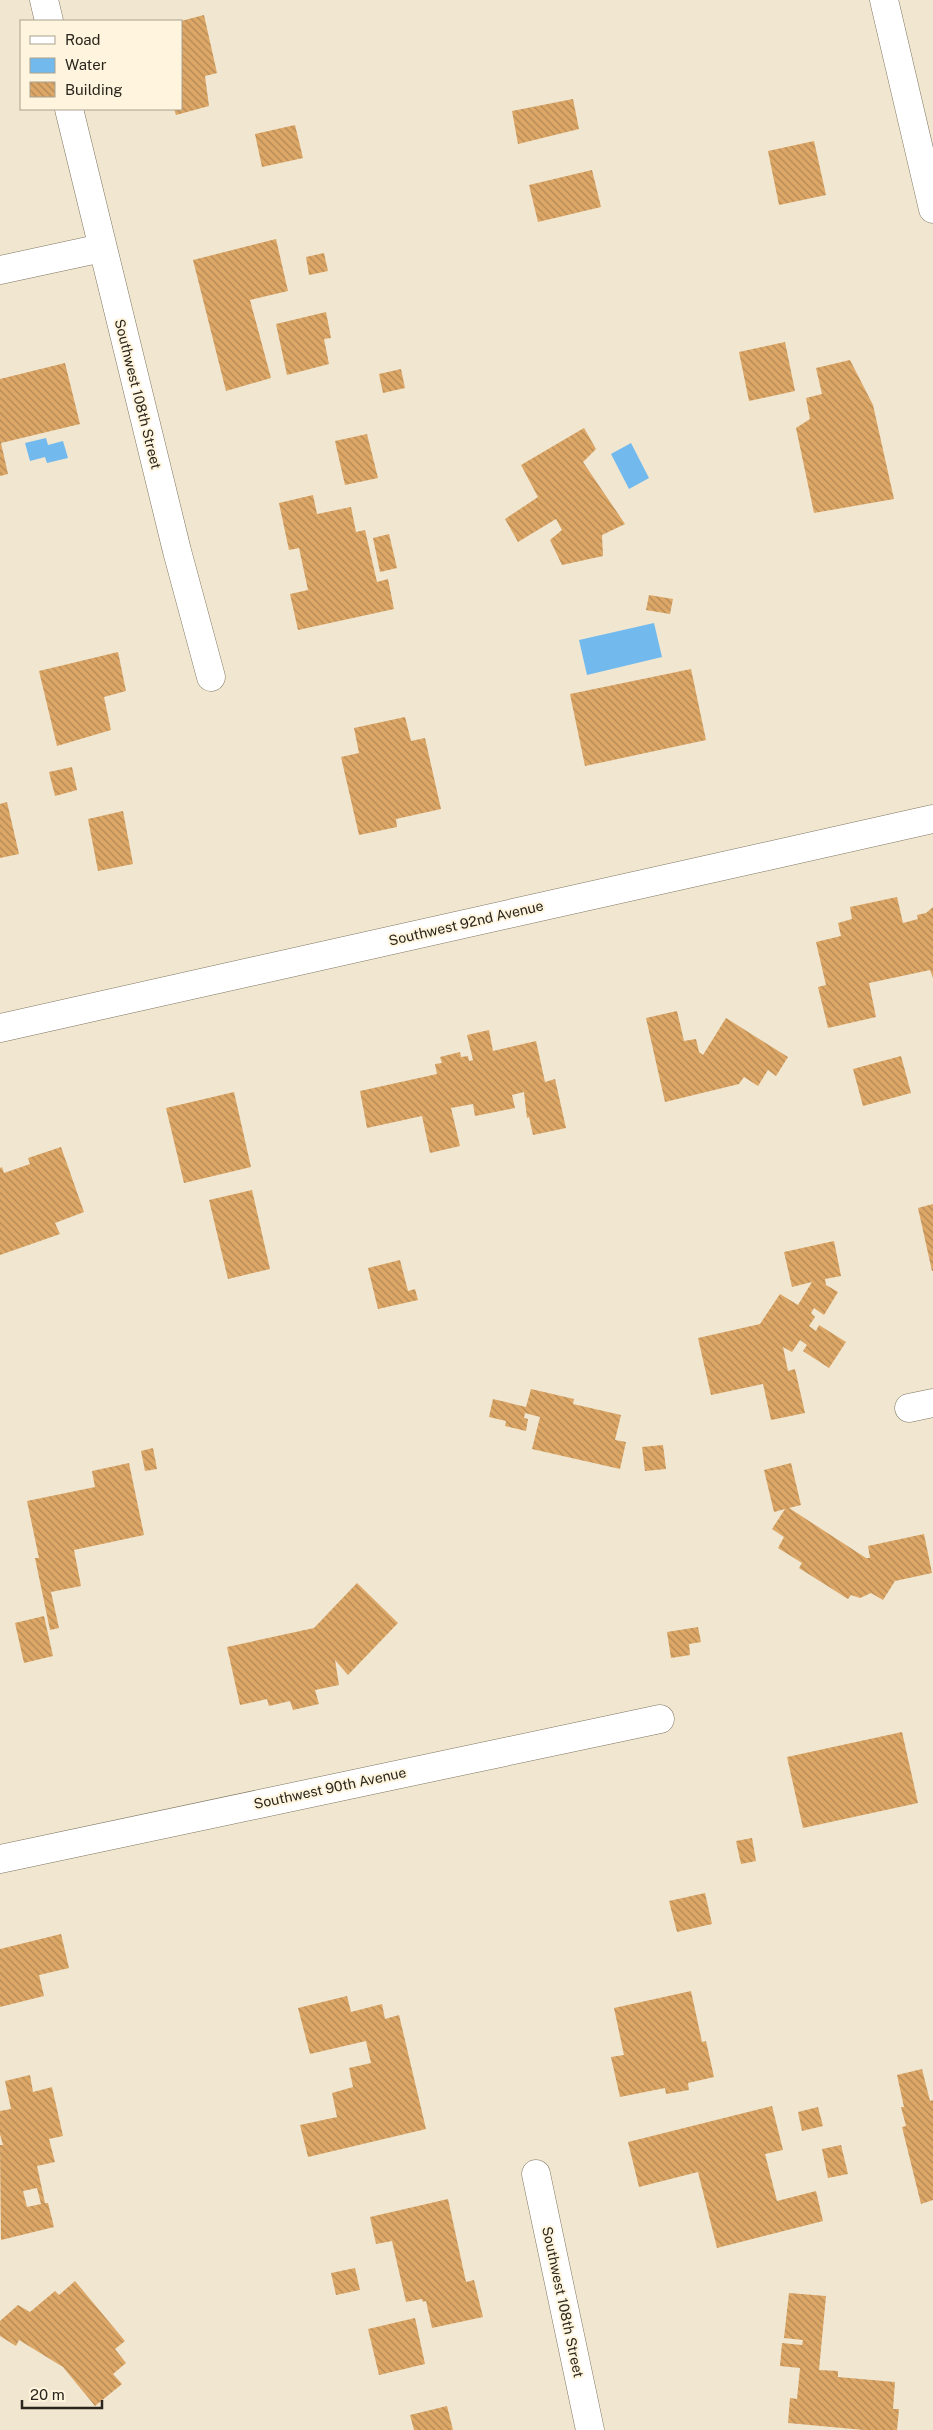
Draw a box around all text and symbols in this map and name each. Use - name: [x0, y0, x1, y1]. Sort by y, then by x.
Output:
- legend: [20, 20, 182, 110]
- text: Road: [65, 31, 101, 48]
- text: Water: [65, 56, 107, 73]
- text: Building: [65, 81, 123, 98]
- street label: Southwest 108th Street: [112, 317, 164, 471]
- street label: Southwest 92nd Avenue: [387, 897, 545, 949]
- street label: Southwest 90th Avenue: [252, 1764, 408, 1812]
- street label: Southwest 108th Street: [539, 2225, 587, 2379]
- scale bar: [22, 2378, 102, 2410]
- text: 20 m: [30, 2386, 65, 2403]

